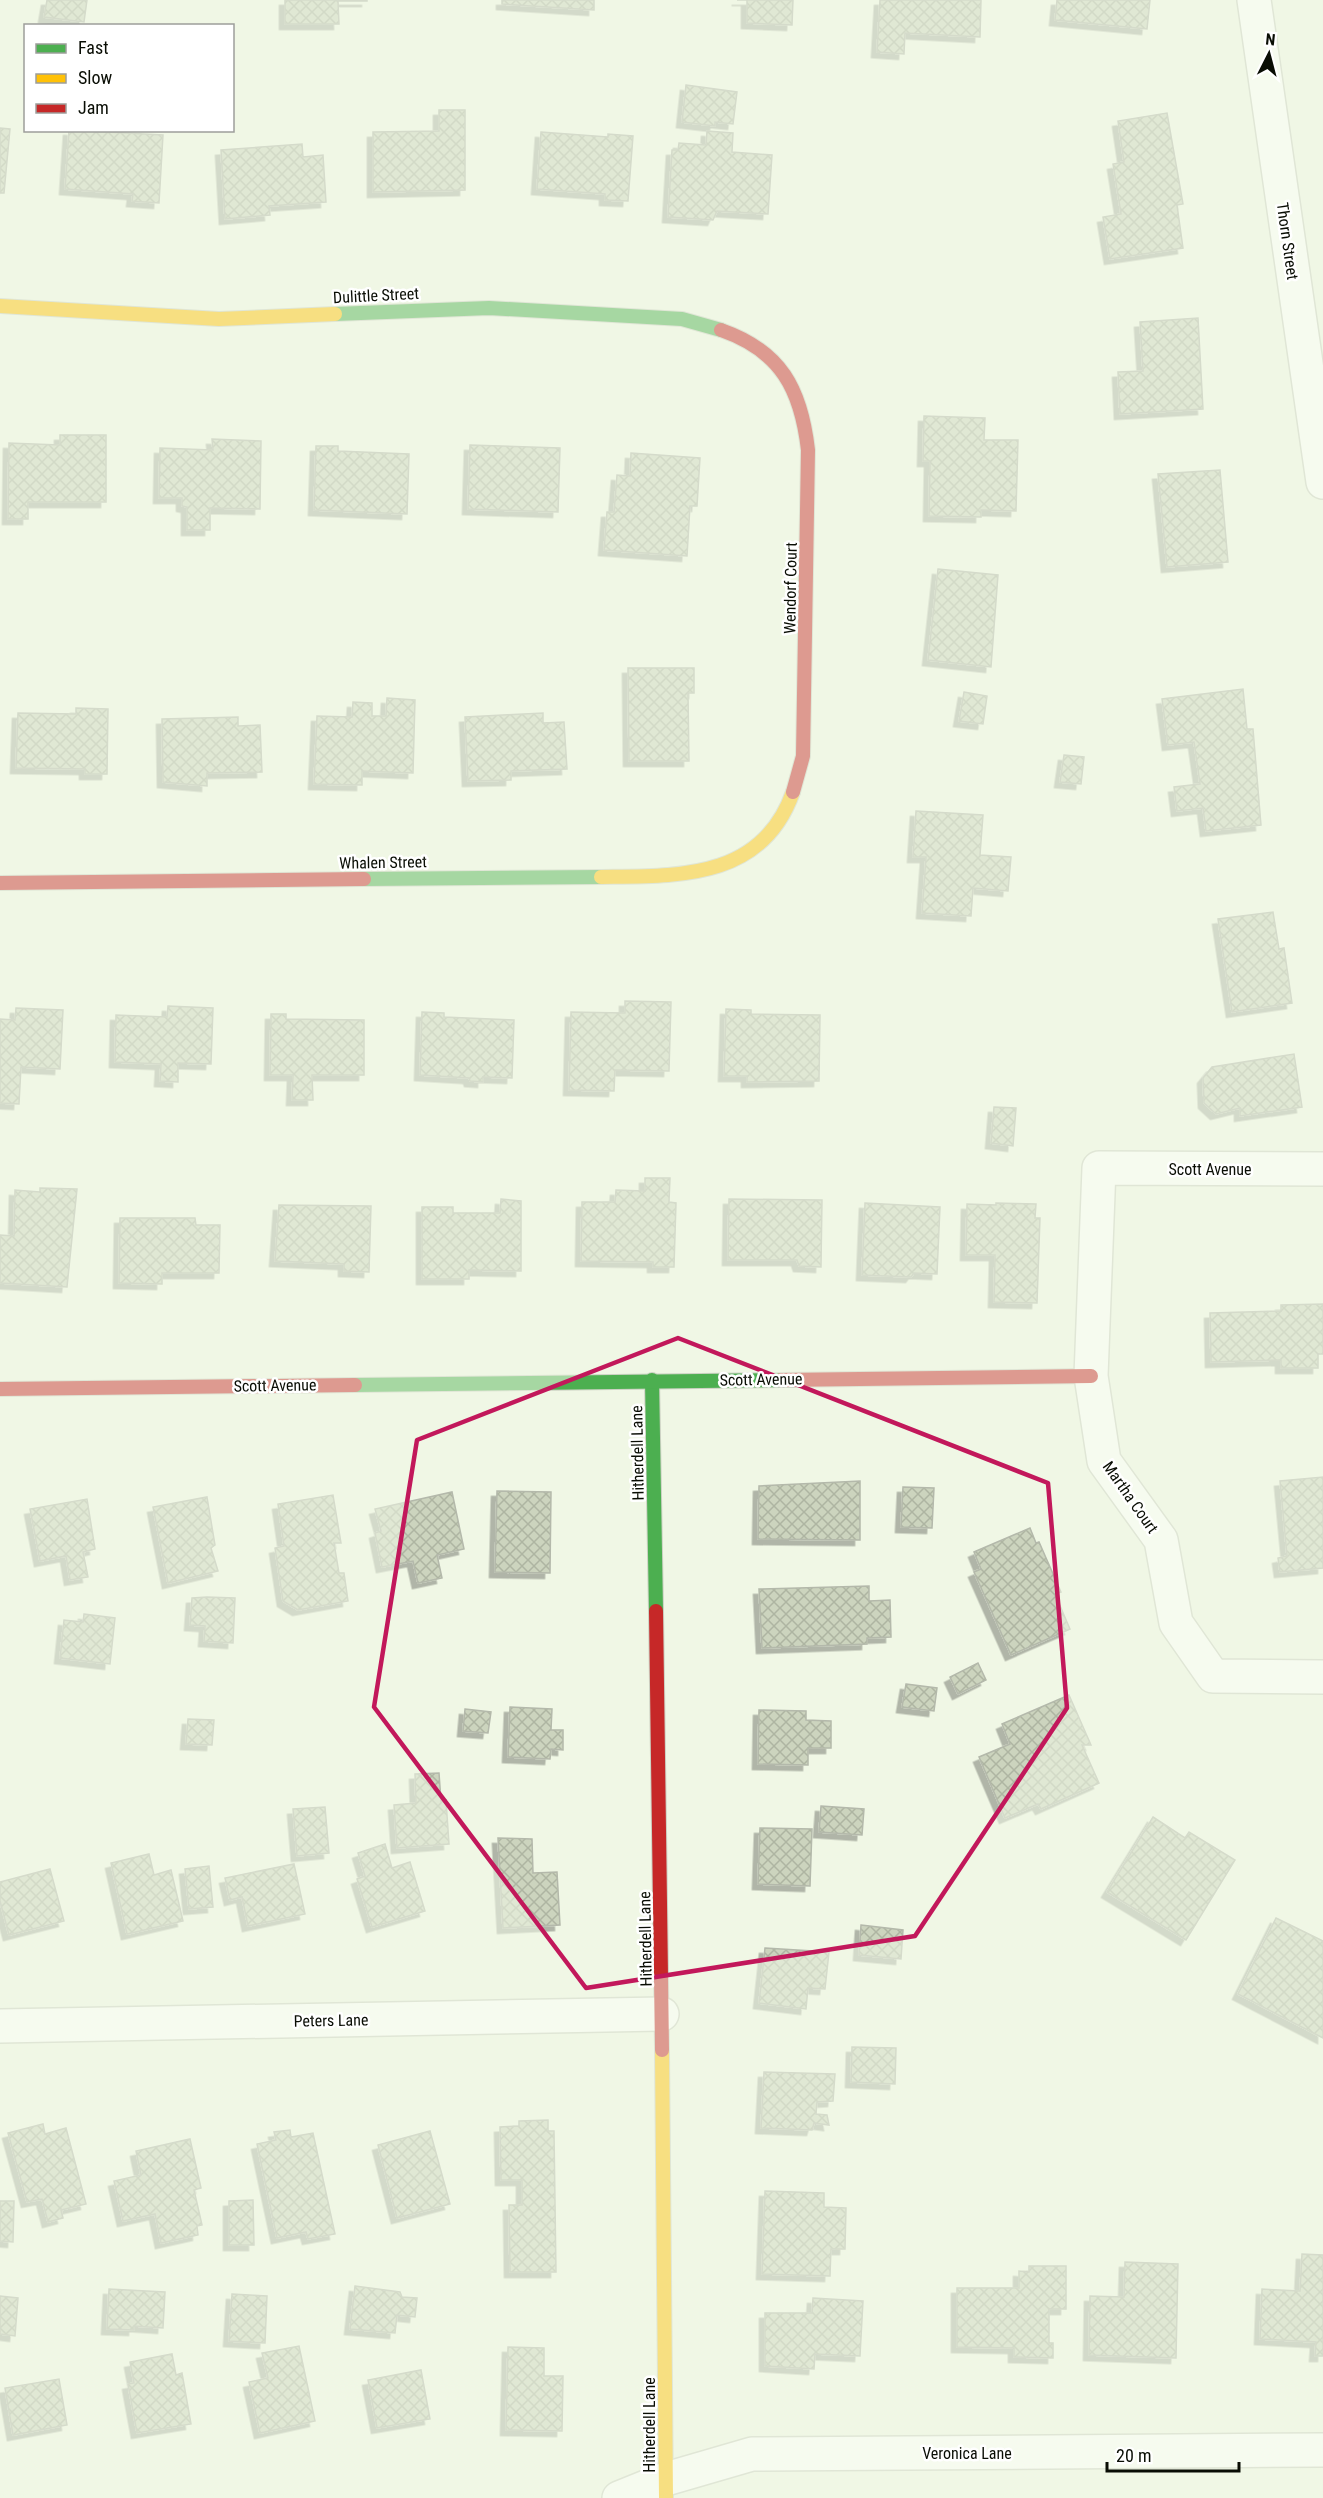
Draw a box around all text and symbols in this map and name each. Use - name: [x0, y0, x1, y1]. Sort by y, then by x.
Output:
- legend: [24, 24, 234, 132]
- north arrow: [1239, 24, 1299, 84]
- text: N: [1265, 30, 1276, 50]
- text: Fast: [78, 37, 109, 58]
- text: Slow: [78, 67, 113, 88]
- text: Jam: [78, 97, 109, 118]
- street label: Thorn Street: [1273, 201, 1302, 281]
- street label: Dulittle Street: [333, 284, 420, 307]
- street label: Wendorf Court: [780, 542, 801, 634]
- street label: Whalen Street: [339, 852, 427, 873]
- street label: Scott Avenue: [1169, 1160, 1251, 1179]
- street label: Scott Avenue: [719, 1369, 803, 1390]
- street label: Scott Avenue: [233, 1375, 317, 1396]
- street label: Hitherdell Lane: [627, 1405, 648, 1501]
- street label: Martha Court: [1099, 1458, 1163, 1537]
- street label: Hitherdell Lane: [635, 1891, 656, 1987]
- street label: Peters Lane: [293, 2010, 369, 2031]
- street label: Hitherdell Lane: [640, 2377, 659, 2473]
- scale bar: [1107, 2435, 1239, 2473]
- street label: Veronica Lane: [922, 2444, 1012, 2463]
- text: 20 m: [1116, 2445, 1151, 2466]

